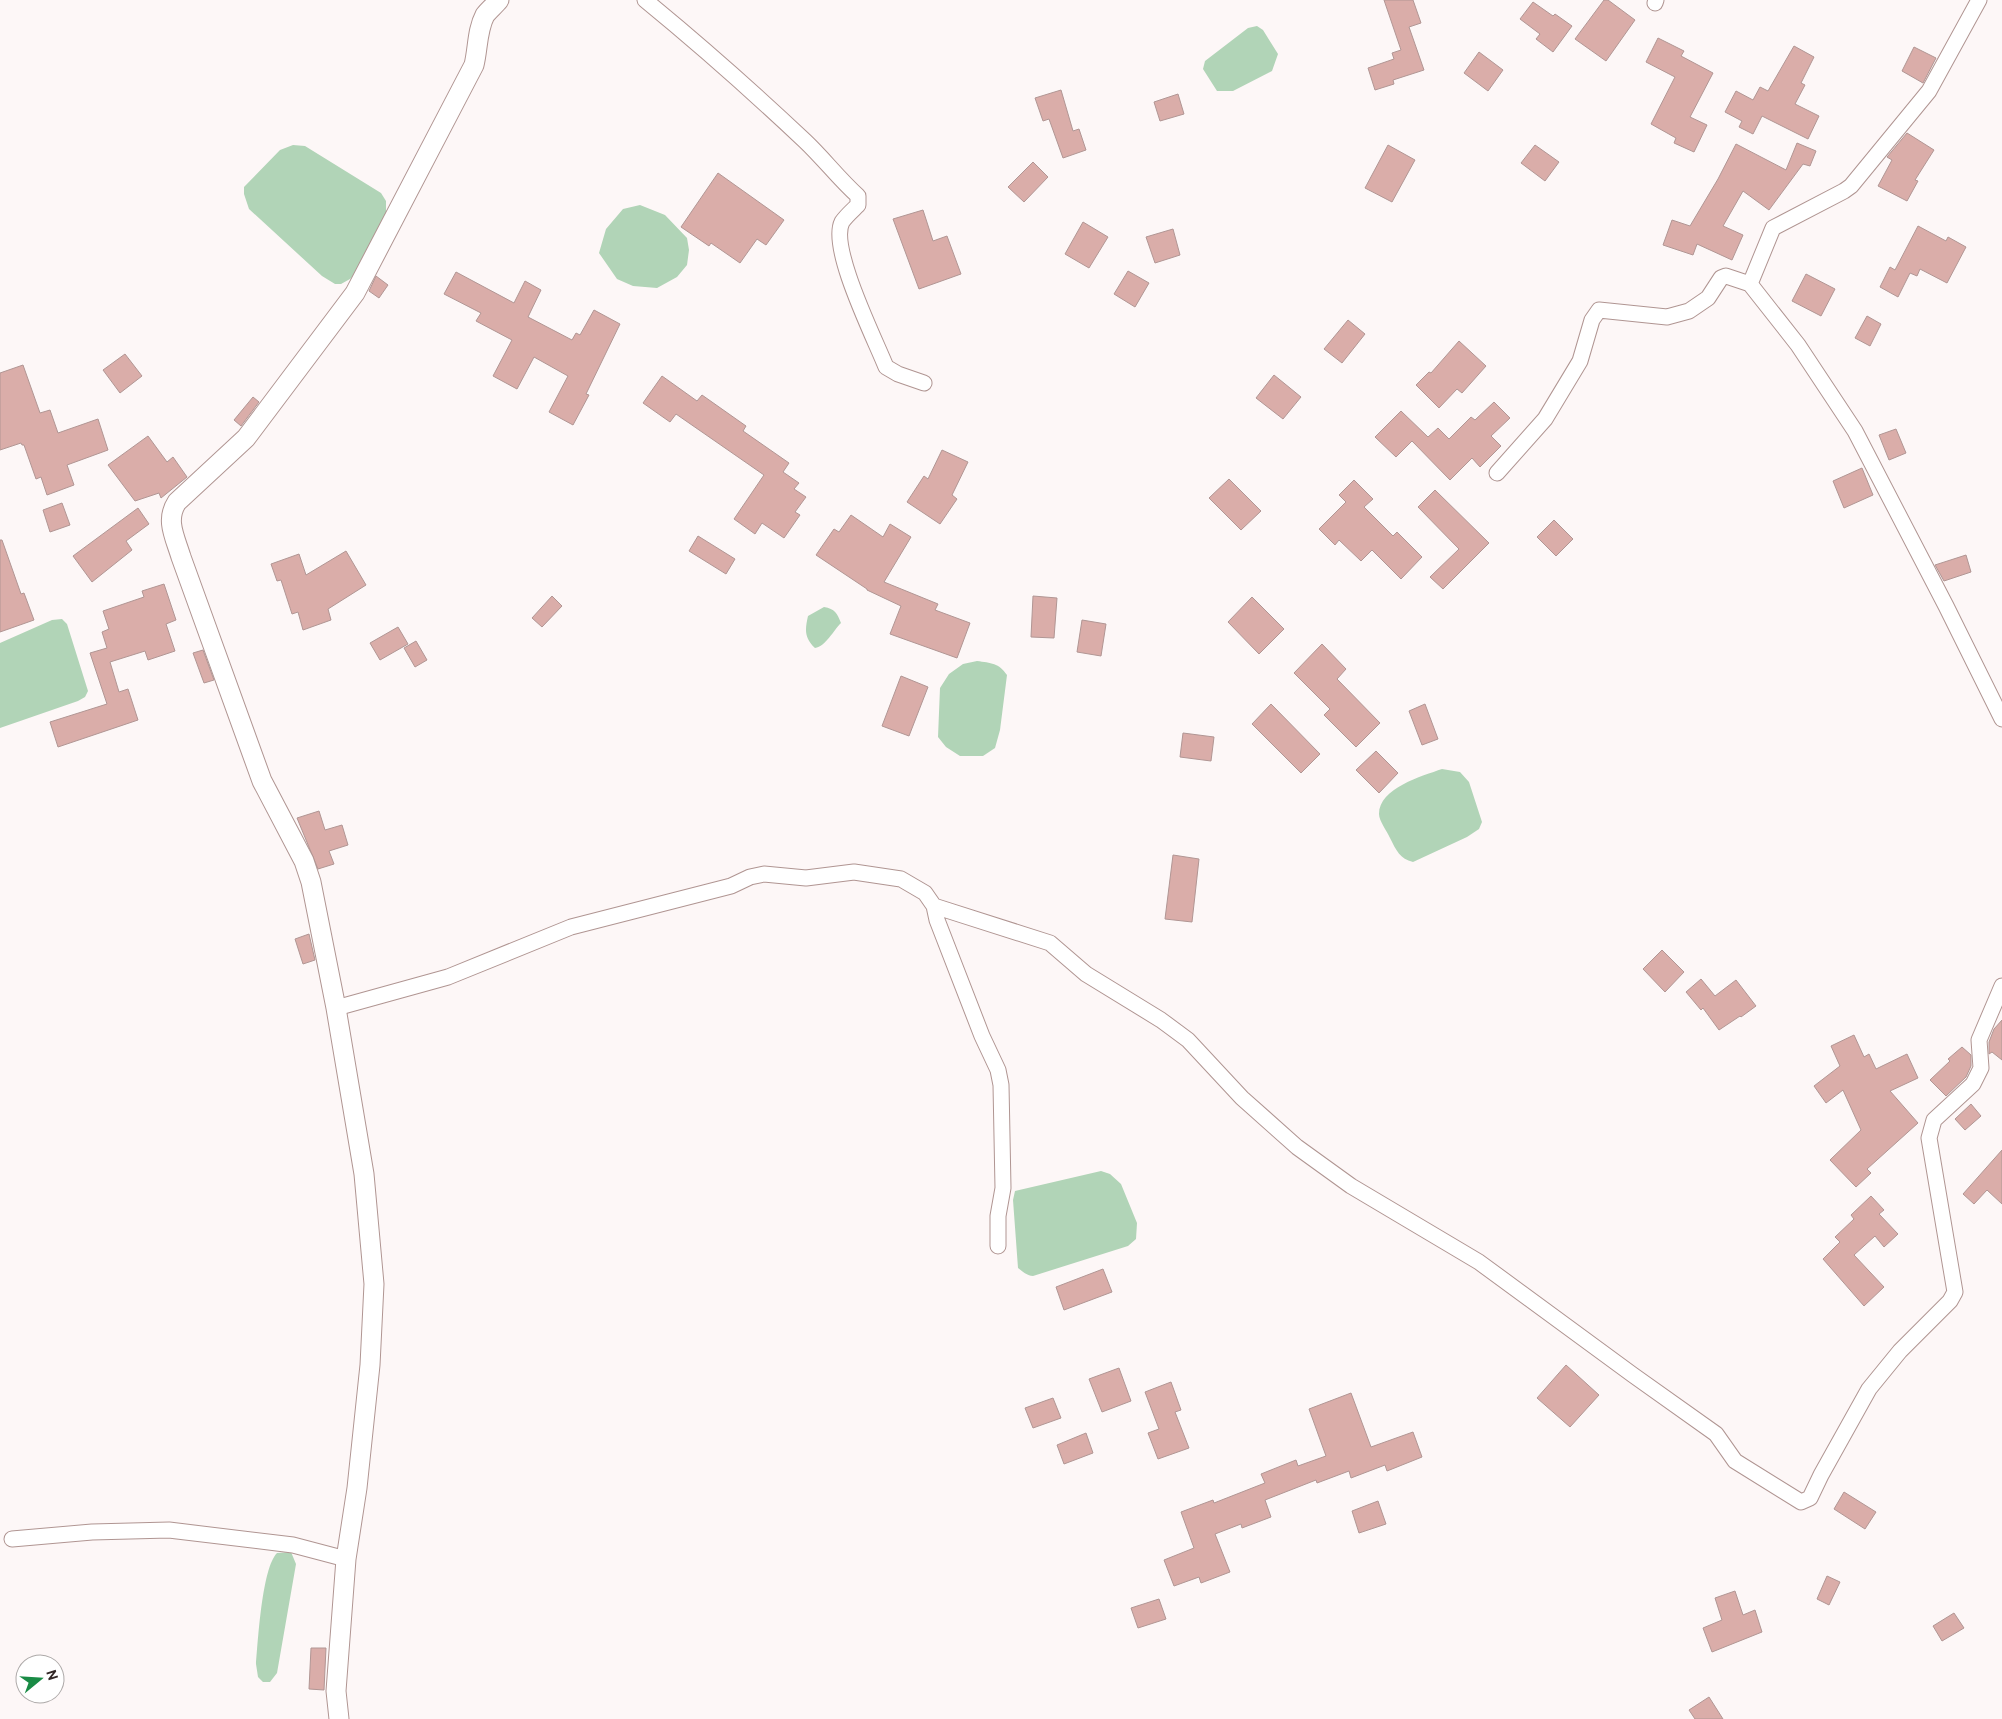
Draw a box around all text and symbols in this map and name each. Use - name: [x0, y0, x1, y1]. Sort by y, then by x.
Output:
- north arrow: [15, 1654, 65, 1704]
- text: N: [41, 1668, 61, 1683]

